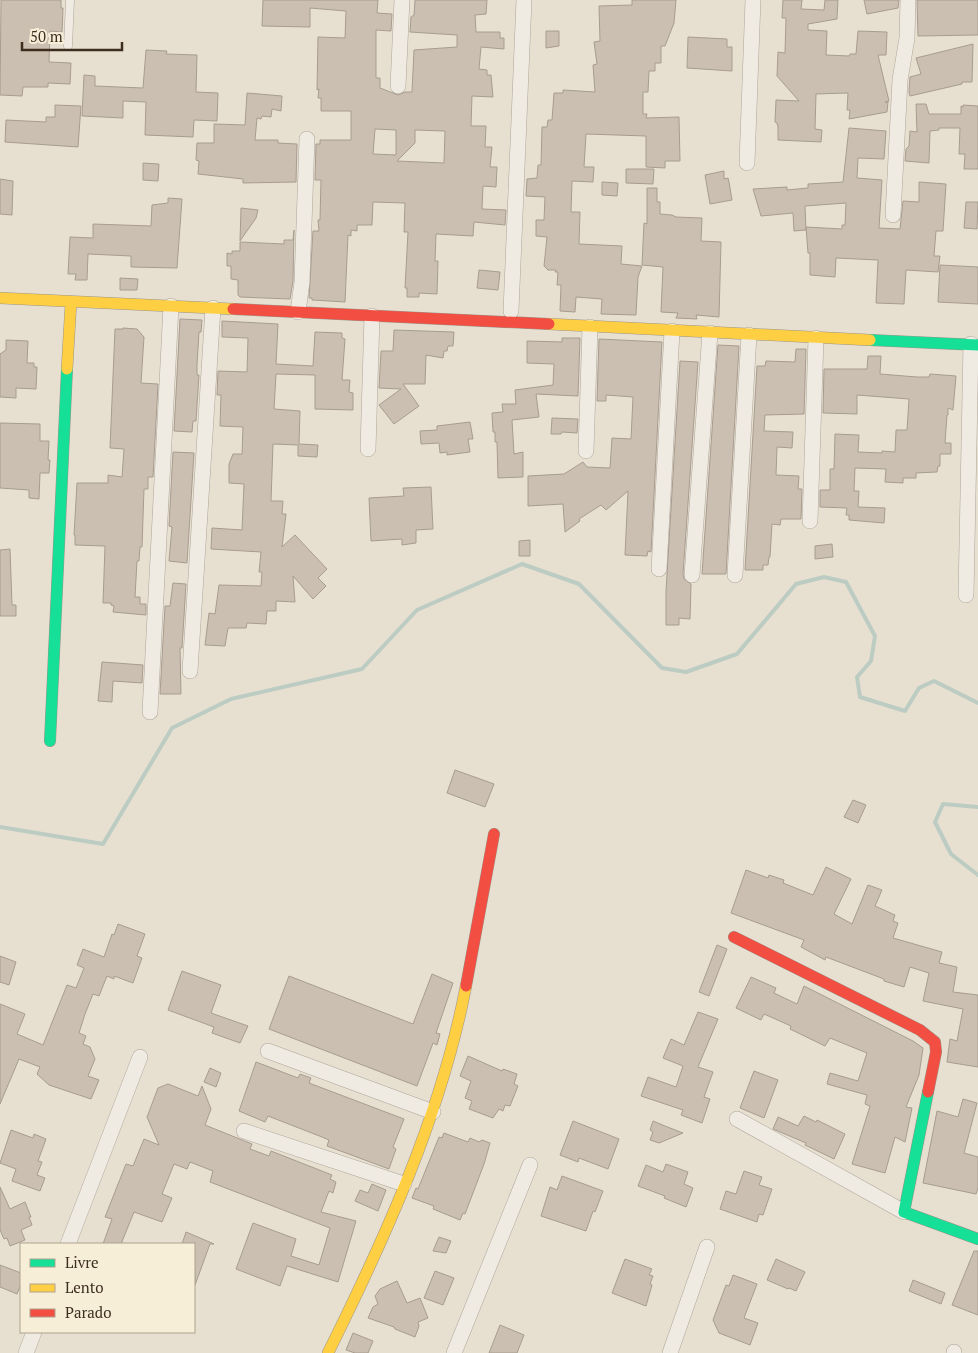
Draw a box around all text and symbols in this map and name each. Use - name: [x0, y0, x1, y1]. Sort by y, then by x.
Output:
- scale bar: [22, 20, 122, 52]
- text: 50 m: [30, 26, 63, 46]
- legend: [20, 1243, 195, 1333]
- text: Livre: [65, 1252, 99, 1272]
- text: Lento: [65, 1277, 104, 1297]
- text: Parado: [65, 1302, 111, 1322]

